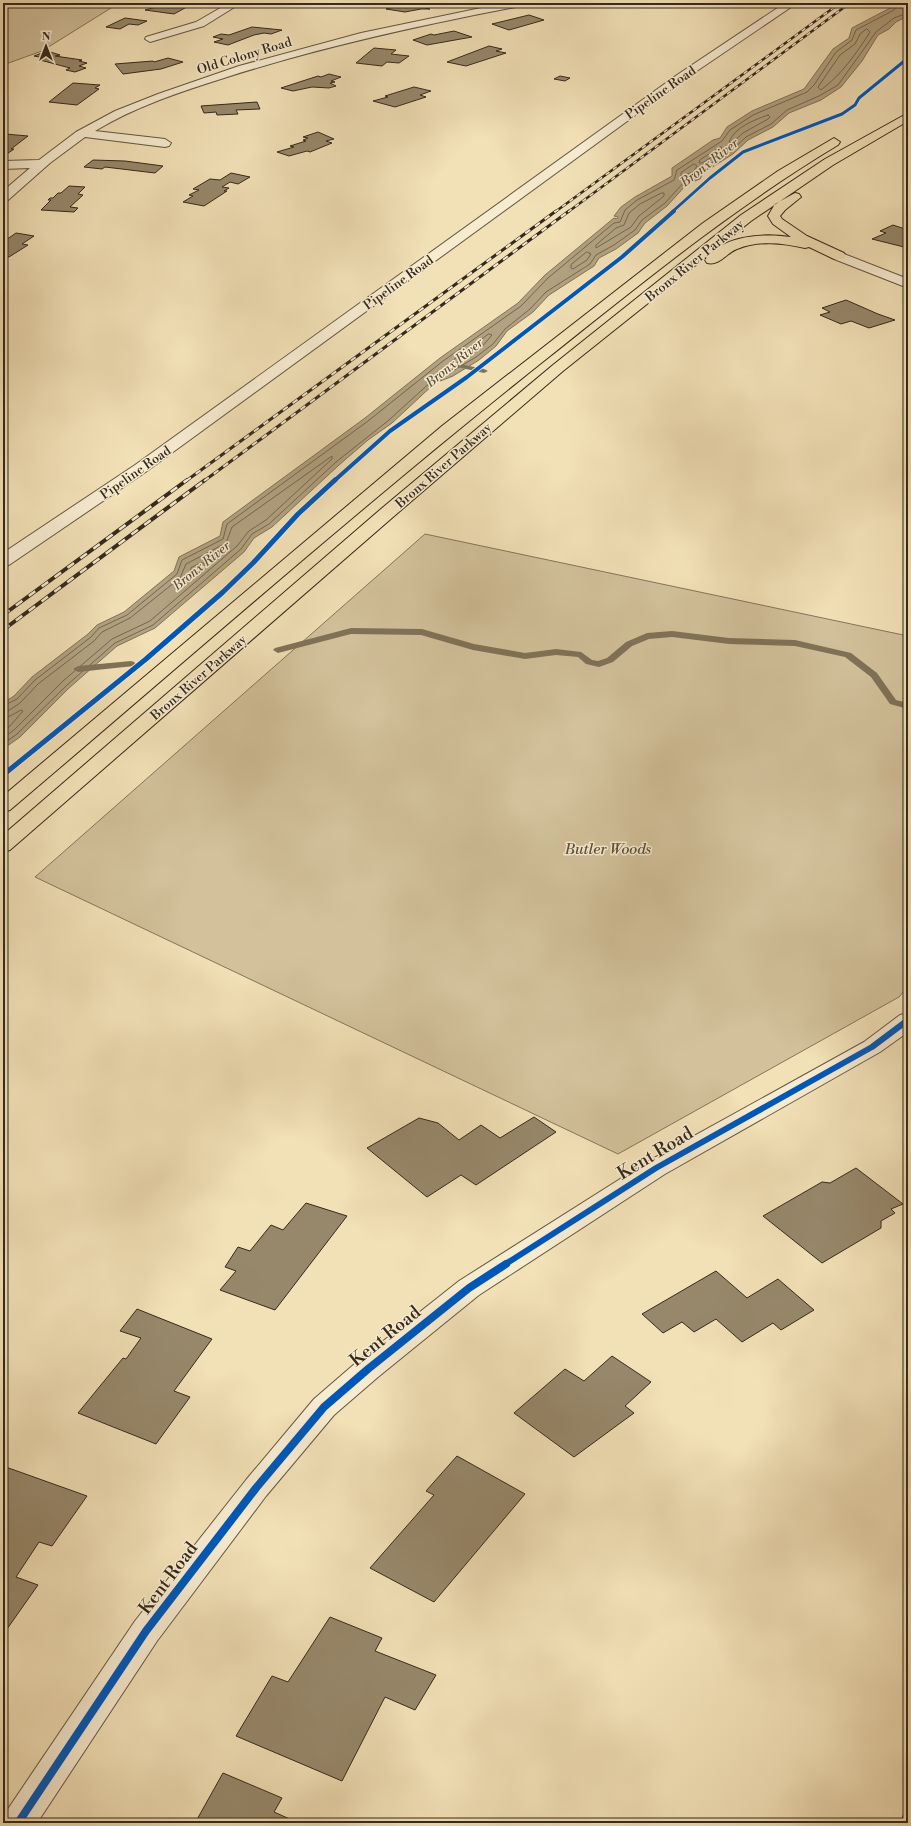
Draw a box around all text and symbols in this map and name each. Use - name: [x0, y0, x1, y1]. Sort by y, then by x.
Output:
- north arrow: [26, 26, 66, 66]
- text: N: [42, 30, 51, 44]
- street label: Old Colony Road: [195, 34, 294, 78]
- street label: Pipeline Road: [622, 62, 699, 123]
- water label: Bronx River: [677, 135, 742, 191]
- street label: Bronx River Parkway: [641, 216, 748, 306]
- street label: Pipeline Road: [360, 252, 437, 314]
- water label: Bronx River: [422, 335, 487, 391]
- street label: Bronx River Parkway: [392, 419, 496, 513]
- street label: Pipeline Road: [97, 442, 174, 503]
- water label: Bronx River: [169, 538, 234, 594]
- street label: Bronx River Parkway: [147, 631, 251, 725]
- park label: Butler Woods: [564, 840, 652, 859]
- street label: Kent Road: [613, 1121, 698, 1185]
- street label: Kent Road: [345, 1300, 426, 1372]
- street label: Kent Road: [134, 1537, 204, 1619]

